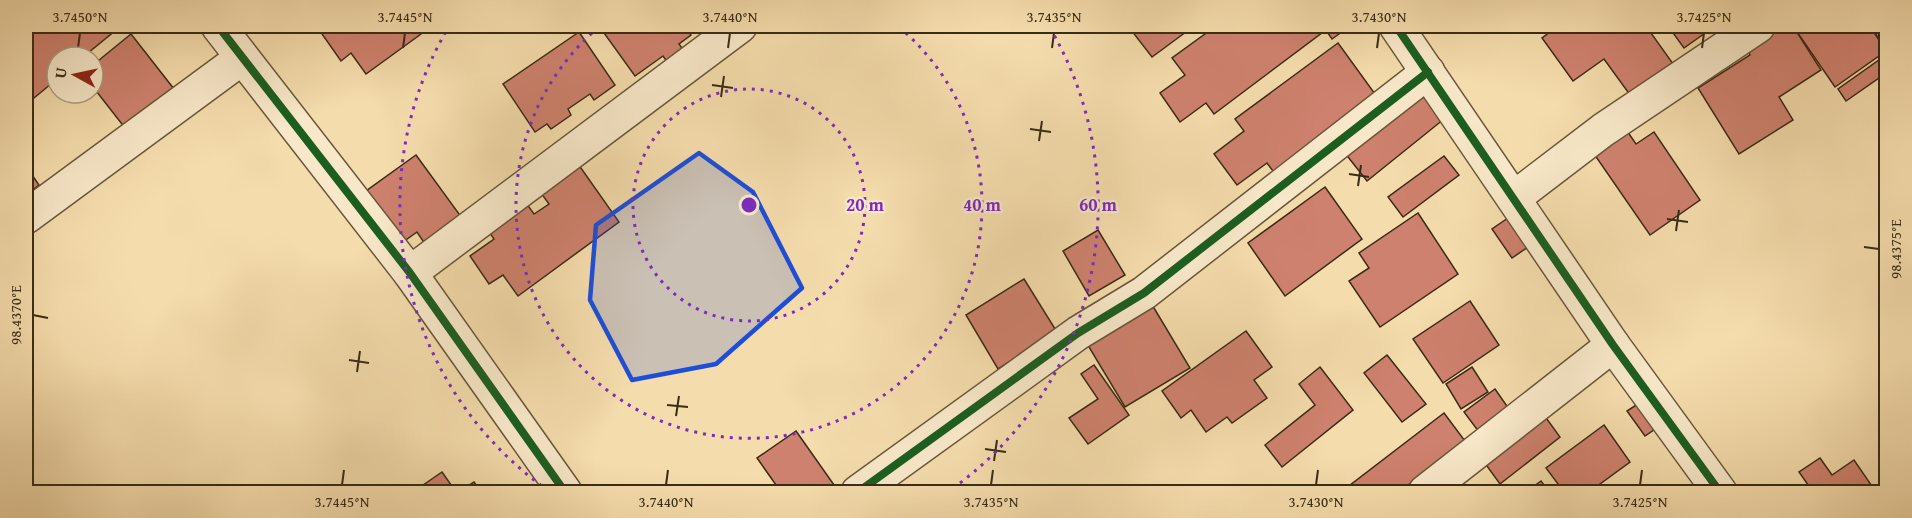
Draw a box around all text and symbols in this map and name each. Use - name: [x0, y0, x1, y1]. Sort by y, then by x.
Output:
- text: 3.7450°N: [53, 6, 108, 27]
- text: 3.7445°N: [378, 6, 433, 27]
- text: 3.7440°N: [703, 6, 758, 27]
- text: 3.7435°N: [1027, 6, 1082, 27]
- text: 3.7430°N: [1352, 6, 1407, 27]
- text: 3.7425°N: [1677, 6, 1732, 27]
- north arrow: [45, 45, 105, 105]
- text: U: [48, 66, 73, 80]
- text: 20 m: [846, 191, 885, 218]
- text: 40 m: [963, 191, 1002, 218]
- text: 60 m: [1079, 191, 1118, 218]
- centre of rings: [739, 195, 759, 215]
- text: 98.4375°E: [1885, 219, 1906, 279]
- text: 98.4370°E: [5, 285, 26, 345]
- text: 3.7445°N: [315, 491, 370, 512]
- text: 3.7440°N: [639, 491, 694, 512]
- text: 3.7435°N: [964, 491, 1019, 512]
- text: 3.7430°N: [1289, 491, 1344, 512]
- text: 3.7425°N: [1613, 491, 1668, 512]

